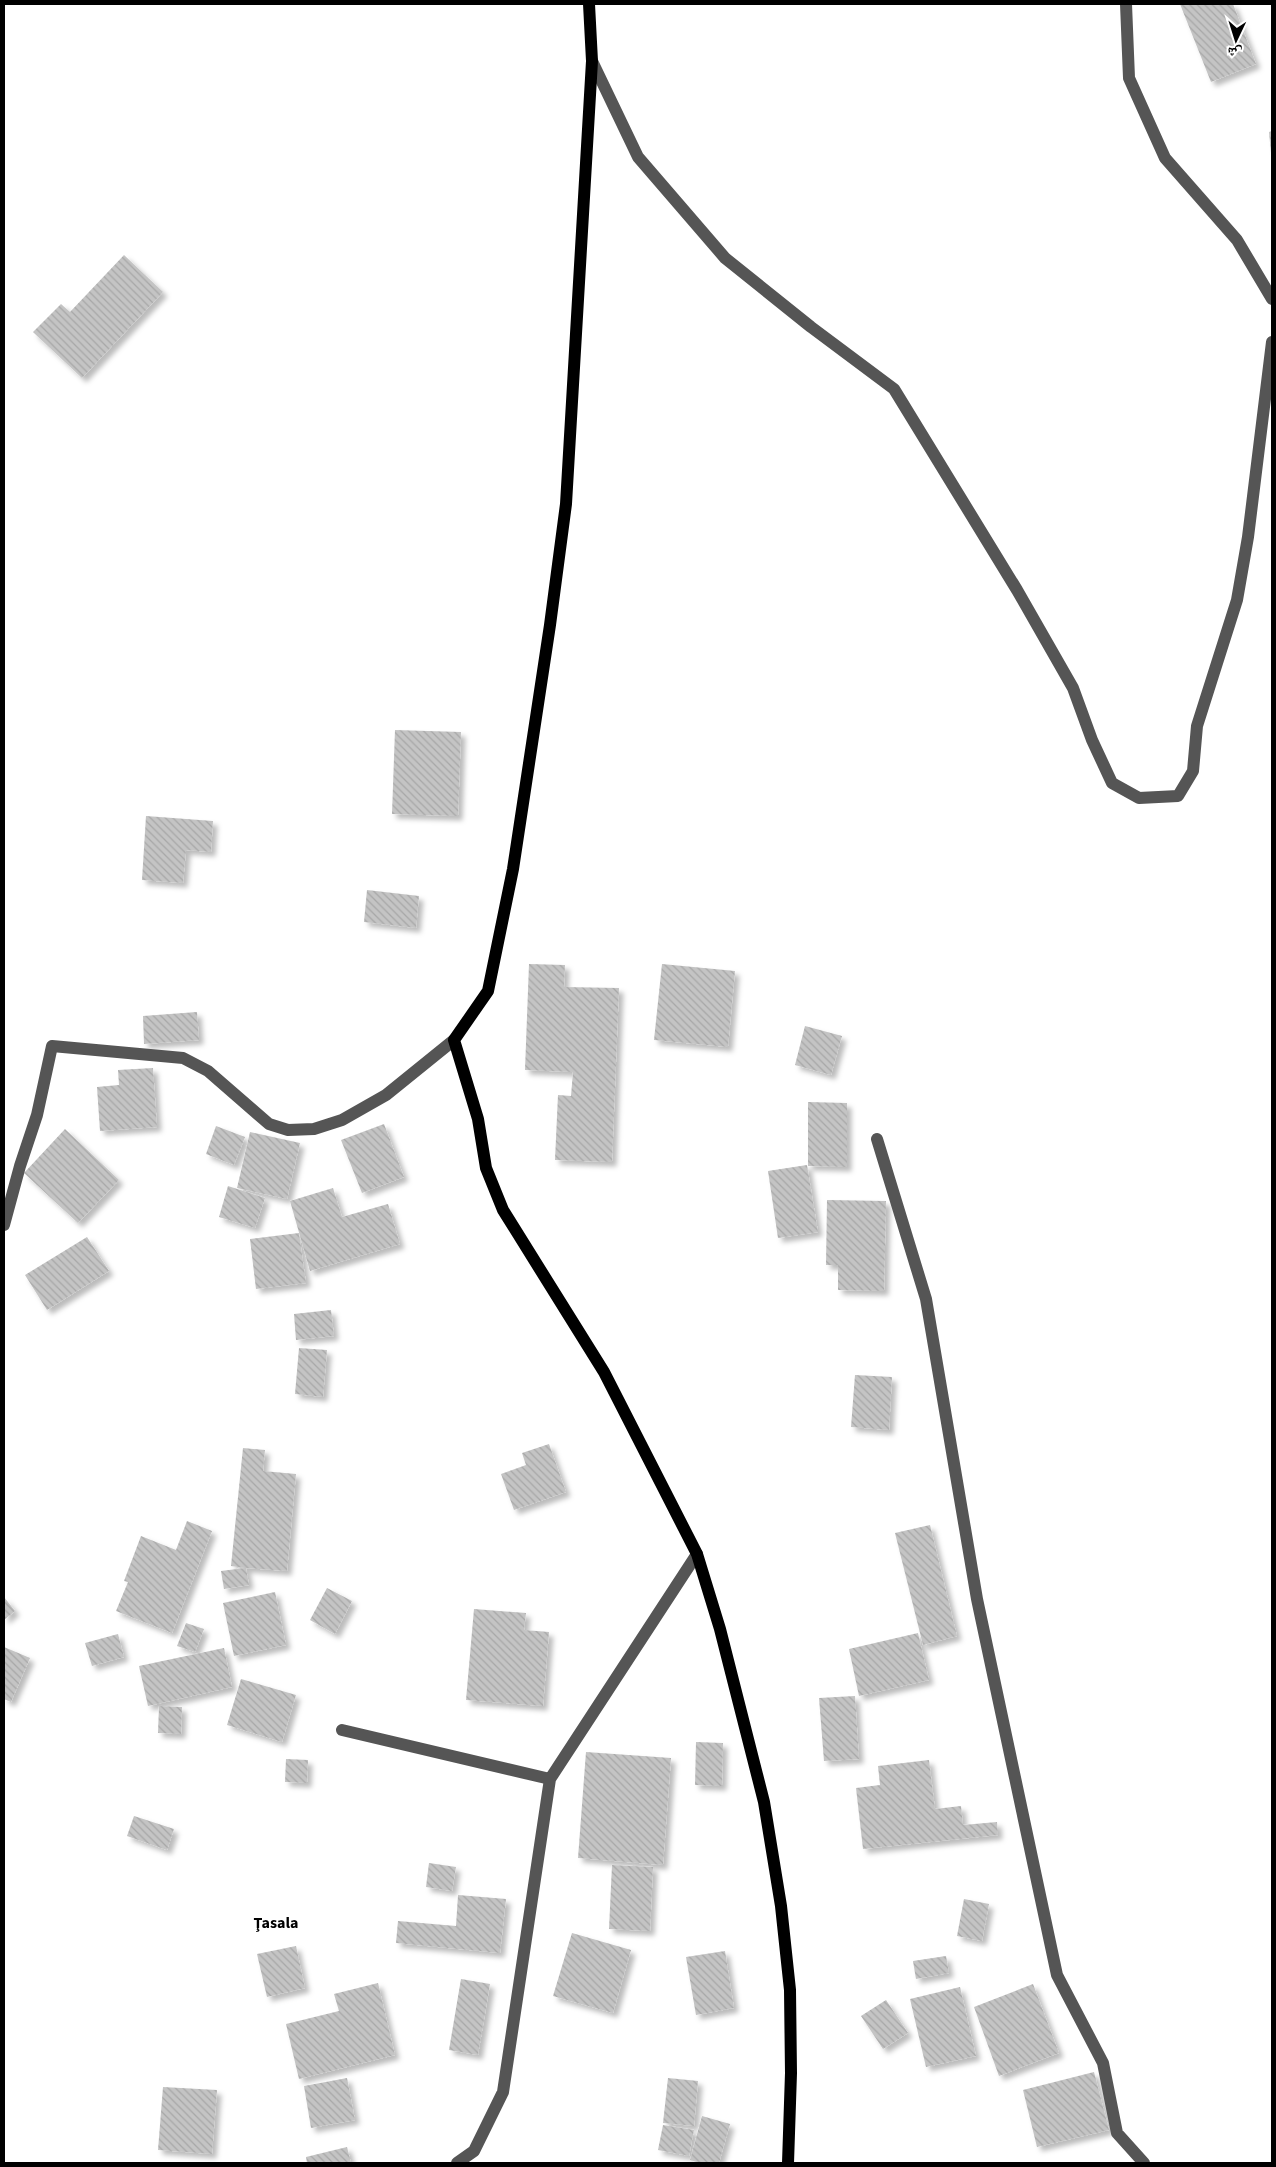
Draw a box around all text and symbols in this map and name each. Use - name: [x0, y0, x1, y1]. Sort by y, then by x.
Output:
- north arrow: [1211, 15, 1261, 65]
- text: ش: [1227, 41, 1243, 62]
- district label: Ţasala: [254, 1912, 298, 1934]

